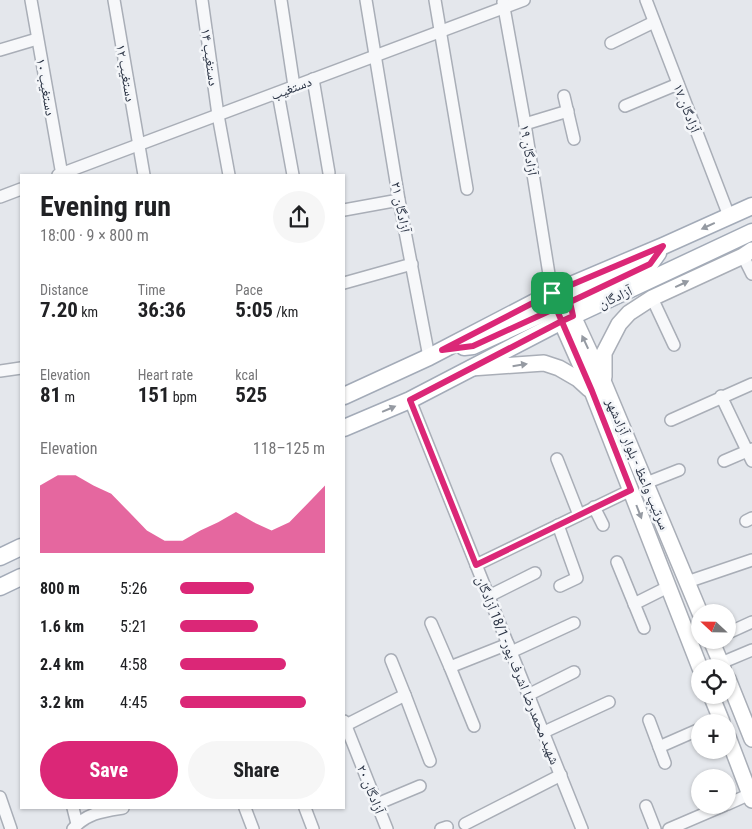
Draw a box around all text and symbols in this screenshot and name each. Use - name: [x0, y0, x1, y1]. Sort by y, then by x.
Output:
- street label: دستغیب ۱۴: [198, 27, 222, 87]
- street label: دستغیب ۱۲: [113, 43, 139, 103]
- street label: دستغیب ۱۰: [33, 57, 59, 117]
- street label: دستغیب: [268, 73, 314, 103]
- street label: ۱۷ آزادگان: [669, 81, 704, 136]
- street label: ۱۹ آزادگان: [516, 123, 541, 177]
- street label: ۲۱ آزادگان: [387, 180, 414, 234]
- text: Evening run: [40, 190, 171, 223]
- button: share: [273, 191, 325, 243]
- one-way arrow: [701, 222, 715, 230]
- text: 18:00 · 9 × 800 m: [40, 226, 149, 245]
- pin: [531, 272, 573, 314]
- icon: arrive: [538, 279, 566, 307]
- one-way arrow: [675, 280, 689, 288]
- text: Distance: [40, 282, 88, 298]
- text: Time: [138, 282, 165, 298]
- text: Pace: [235, 282, 263, 298]
- street label: آزادگان: [596, 282, 635, 313]
- text: 7.20: [40, 298, 78, 322]
- text: 36:36: [138, 298, 186, 322]
- text: 5:05: [235, 298, 273, 322]
- text: km: [78, 304, 98, 320]
- text: /km: [273, 304, 298, 320]
- one-way arrow: [581, 335, 589, 349]
- one-way arrow: [512, 361, 528, 369]
- text: Elevation: [40, 367, 90, 383]
- text: Heart rate: [138, 367, 193, 383]
- text: kcal: [235, 367, 258, 383]
- text: 81: [40, 383, 61, 407]
- text: 151: [138, 383, 170, 407]
- text: 525: [235, 383, 267, 407]
- text: m: [61, 389, 75, 405]
- text: bpm: [170, 389, 197, 405]
- street label: سرتیپ واعظ - بلوار آزادشهر: [602, 395, 673, 532]
- one-way arrow: [382, 405, 396, 413]
- text: Elevation: [40, 439, 98, 458]
- text: 118–125 m: [253, 439, 325, 458]
- one-way arrow: [636, 505, 644, 519]
- street label: شهید محمدرضا اشرف پور- 18/1 آزادگان: [472, 573, 563, 767]
- text: 800 m: [40, 579, 80, 598]
- text: 5:26: [120, 579, 147, 598]
- north arrow: [691, 604, 736, 649]
- map controls: [691, 604, 736, 814]
- text: 1.6 km: [40, 617, 84, 636]
- text: 5:21: [120, 617, 147, 636]
- text: 2.4 km: [40, 655, 84, 674]
- text: 4:58: [120, 655, 147, 674]
- button: locate: [691, 659, 736, 704]
- text: 3.2 km: [40, 693, 84, 712]
- text: 4:45: [120, 693, 147, 712]
- button: +: [691, 714, 736, 759]
- button: Save: [40, 741, 178, 799]
- button: Share: [188, 741, 325, 799]
- street label: ۲۰ آزادگان: [353, 762, 388, 817]
- button: −: [691, 769, 736, 814]

